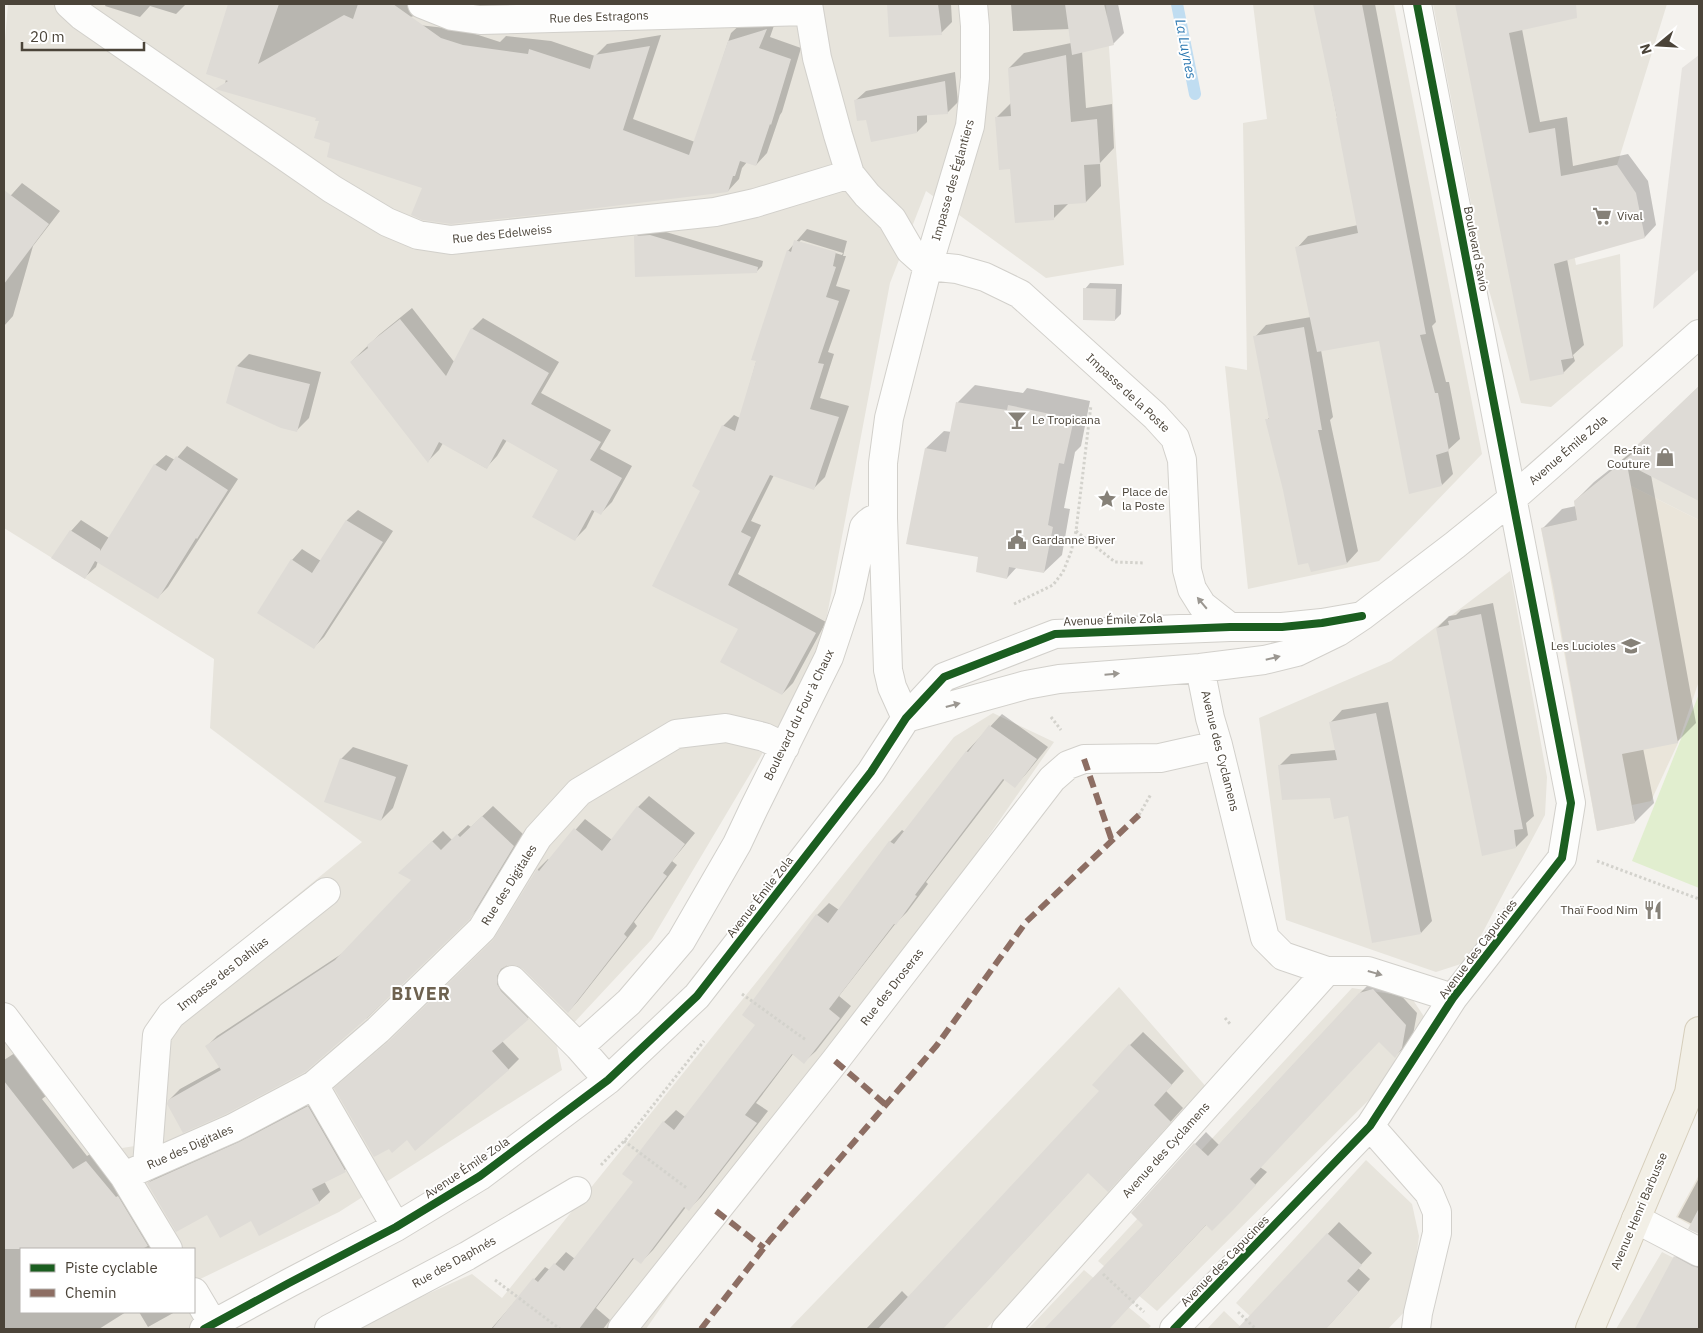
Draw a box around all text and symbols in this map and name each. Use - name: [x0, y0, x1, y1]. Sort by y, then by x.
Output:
- street label: Rue des Estragons: [549, 7, 649, 26]
- water label: La Luynes: [1171, 17, 1201, 81]
- scale bar: [22, 20, 145, 52]
- north arrow: [1633, 20, 1683, 70]
- text: 20 m: [30, 27, 65, 46]
- text: N: [1636, 41, 1656, 57]
- street label: Impasse des Églantiers: [928, 117, 977, 242]
- street label: Boulevard Savio: [1461, 205, 1492, 293]
- supermarket icon: Vival: [1591, 205, 1613, 227]
- place label: Vival: [1617, 208, 1643, 223]
- street label: Rue des Edelweiss: [451, 221, 553, 246]
- street label: Impasse de la Poste: [1083, 350, 1174, 436]
- bar icon: Le Tropicana: [1006, 409, 1028, 431]
- street label: Avenue Émile Zola: [1525, 411, 1611, 488]
- place label: Le Tropicana: [1032, 412, 1101, 427]
- place label: Re-fait Couture: [1607, 442, 1650, 471]
- shop icon: Re-fait Couture: [1654, 446, 1676, 468]
- place label: Place de la Poste: [1122, 484, 1168, 513]
- place icon: Place de la Poste: [1096, 488, 1118, 510]
- public building icon: Gardanne Biver: [1006, 529, 1028, 551]
- place label: Gardanne Biver: [1032, 532, 1116, 547]
- one-way arrow: [1196, 597, 1208, 609]
- street label: Avenue Émile Zola: [1063, 610, 1163, 629]
- school or university icon: Les Lucioles: [1620, 635, 1642, 657]
- place label: Les Lucioles: [1551, 638, 1616, 653]
- street label: Boulevard du Four à Chaux: [760, 647, 837, 783]
- one-way arrow: [1266, 654, 1281, 662]
- one-way arrow: [1104, 670, 1120, 678]
- street label: Avenue des Cyclamens: [1198, 689, 1243, 813]
- one-way arrow: [945, 701, 960, 709]
- street label: Rue des Digitales: [478, 841, 540, 928]
- street label: Avenue Émile Zola: [723, 852, 796, 940]
- street label: Avenue des Capucines: [1435, 896, 1520, 1002]
- restaurant icon: Thaï Food Nim: [1642, 899, 1664, 921]
- place label: Thaï Food Nim: [1560, 902, 1638, 917]
- street label: Impasse des Dahlias: [174, 933, 271, 1014]
- street label: Rue des Droseras: [857, 945, 927, 1028]
- one-way arrow: [1368, 970, 1383, 978]
- district label: BIVER: [391, 982, 451, 1005]
- street label: Avenue des Cyclamens: [1119, 1098, 1213, 1201]
- street label: Rue des Digitales: [144, 1121, 235, 1172]
- street label: Avenue Émile Zola: [421, 1133, 513, 1202]
- street label: Avenue Henri Barbusse: [1607, 1150, 1670, 1272]
- street label: Avenue des Capucines: [1177, 1212, 1272, 1309]
- street label: Rue des Daphnés: [409, 1232, 498, 1291]
- legend: [20, 1248, 195, 1313]
- text: Piste cyclable: [65, 1258, 158, 1277]
- text: Chemin: [65, 1283, 116, 1302]

